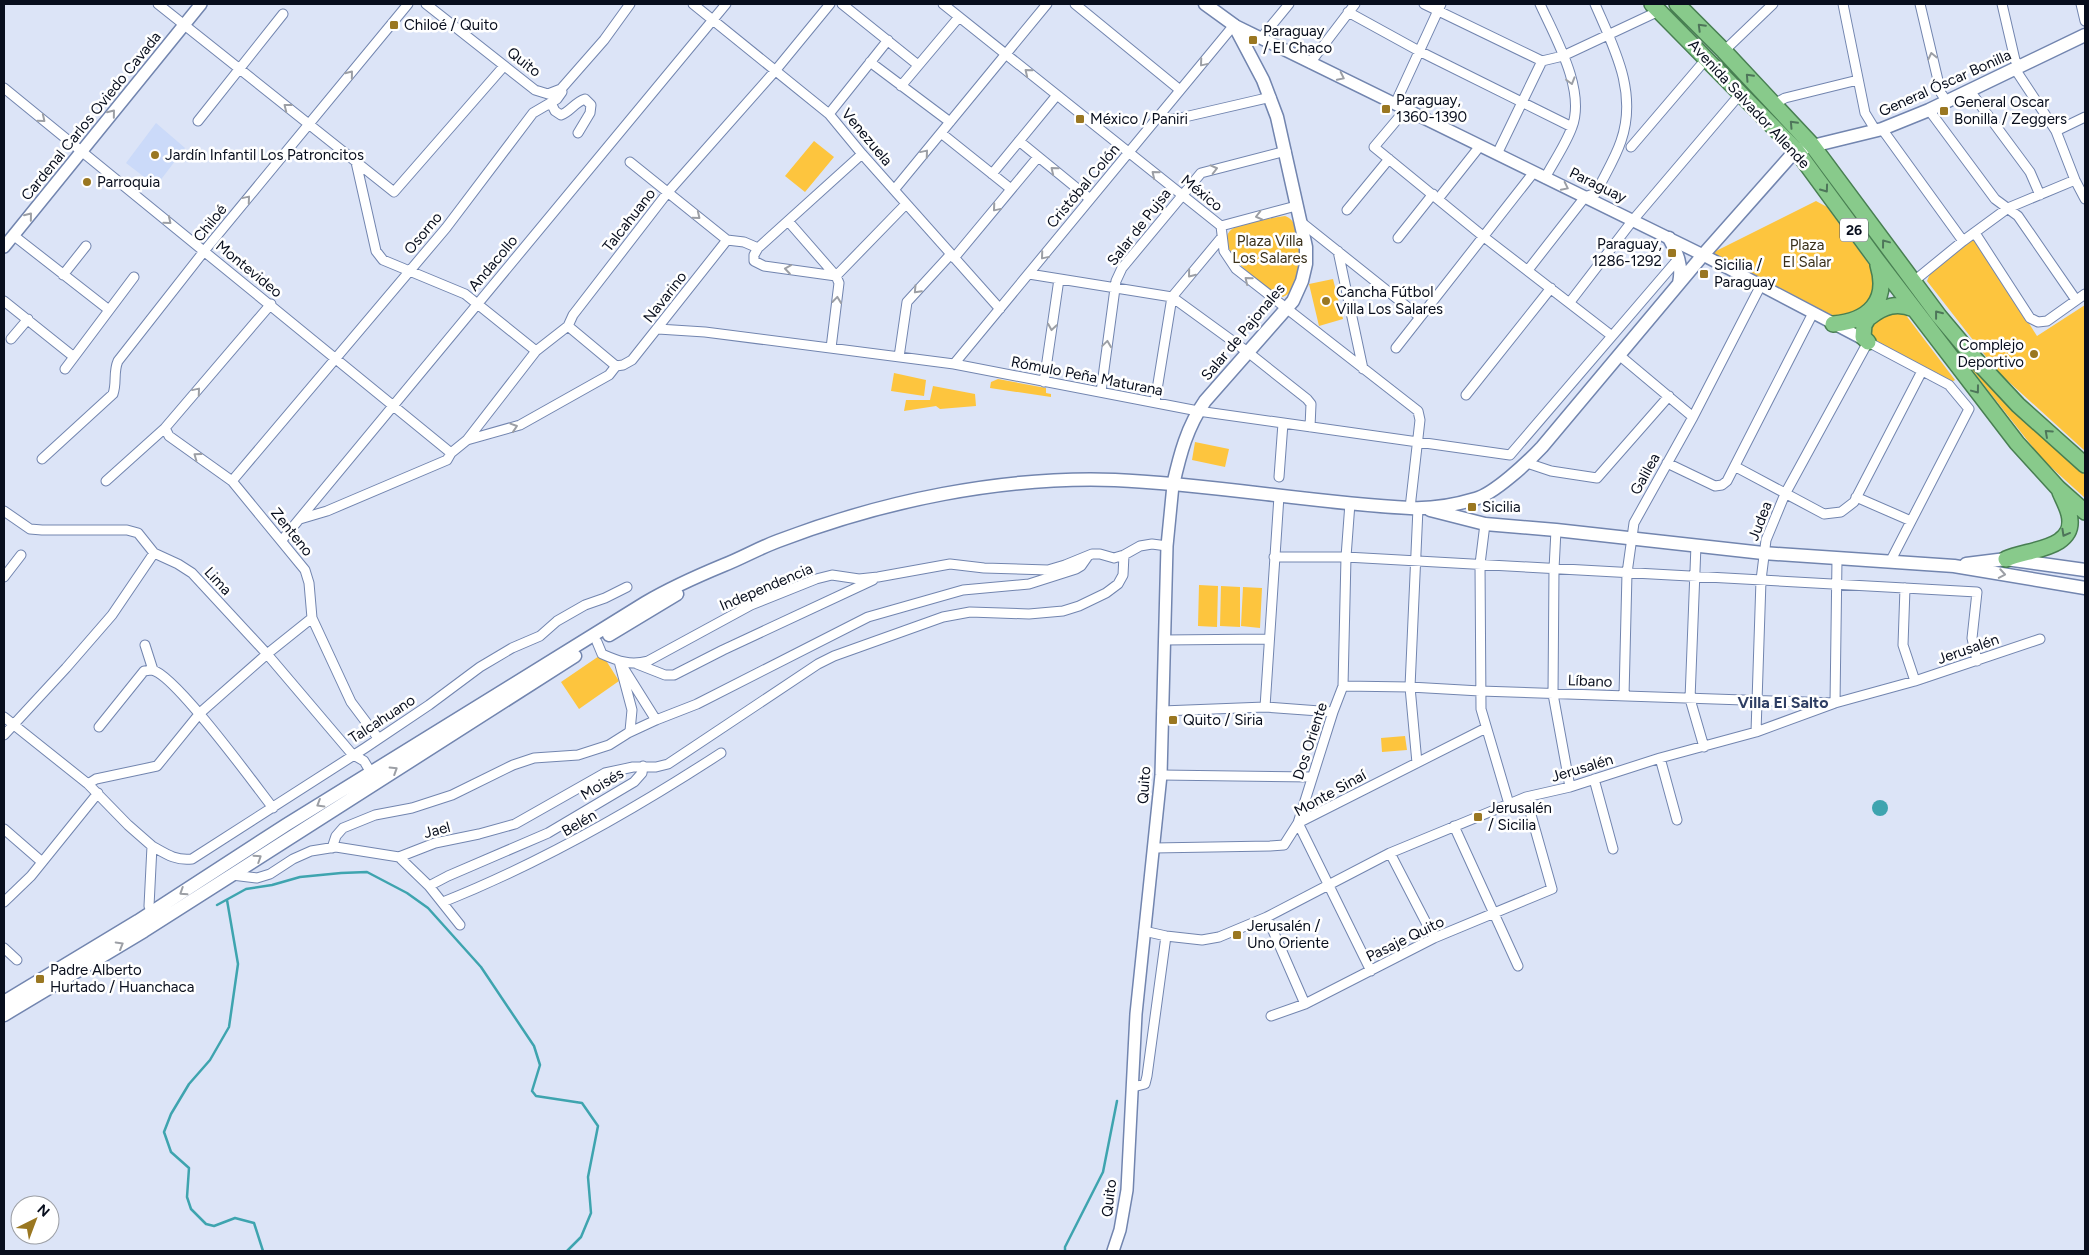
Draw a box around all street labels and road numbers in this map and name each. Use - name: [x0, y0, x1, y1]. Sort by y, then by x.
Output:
- street label: Cardenal Carlos Oviedo Cavada: [17, 28, 165, 204]
- street label: Avenida Salvador Allende: [1685, 36, 1813, 172]
- street label: Quito: [504, 43, 545, 81]
- street label: General Óscar Bonilla: [1876, 46, 2014, 120]
- street label: Venezuela: [838, 105, 896, 169]
- street label: Cristóbal Colón: [1043, 140, 1123, 232]
- street label: Paraguay: [1566, 163, 1630, 207]
- street label: México: [1178, 171, 1227, 215]
- street label: Talcahuano: [599, 184, 660, 255]
- street label: Salar de Pujsa: [1103, 185, 1175, 269]
- street label: Chiloé: [190, 201, 230, 245]
- street label: Osorno: [400, 208, 446, 258]
- road number: 26: [1840, 218, 1868, 242]
- street label: Andacollo: [465, 231, 522, 294]
- street label: Montevideo: [212, 237, 286, 301]
- street label: Navarino: [639, 268, 691, 326]
- street label: Salar de Pajonales: [1197, 280, 1289, 384]
- street label: Rómulo Peña Maturana: [1009, 352, 1165, 400]
- street label: Galilea: [1626, 450, 1664, 498]
- street label: Judea: [1744, 499, 1776, 543]
- street label: Zenteno: [267, 504, 317, 560]
- street label: Independencia: [717, 559, 815, 615]
- street label: Lima: [201, 563, 235, 599]
- street label: Jerusalén: [1935, 630, 2001, 668]
- street label: Líbano: [1567, 671, 1613, 691]
- street label: Talcahuano: [345, 691, 419, 747]
- street label: Dos Oriente: [1289, 700, 1331, 782]
- street label: Jerusalén: [1549, 750, 1615, 786]
- street label: Moisés: [577, 764, 627, 804]
- street label: Quito: [1134, 765, 1154, 805]
- street label: Monte Sinaí: [1291, 765, 1370, 820]
- street label: Belén: [558, 806, 600, 840]
- street label: Jael: [422, 818, 452, 842]
- street label: Pasaje Quito: [1363, 912, 1447, 966]
- street label: Quito: [1098, 1178, 1120, 1218]

